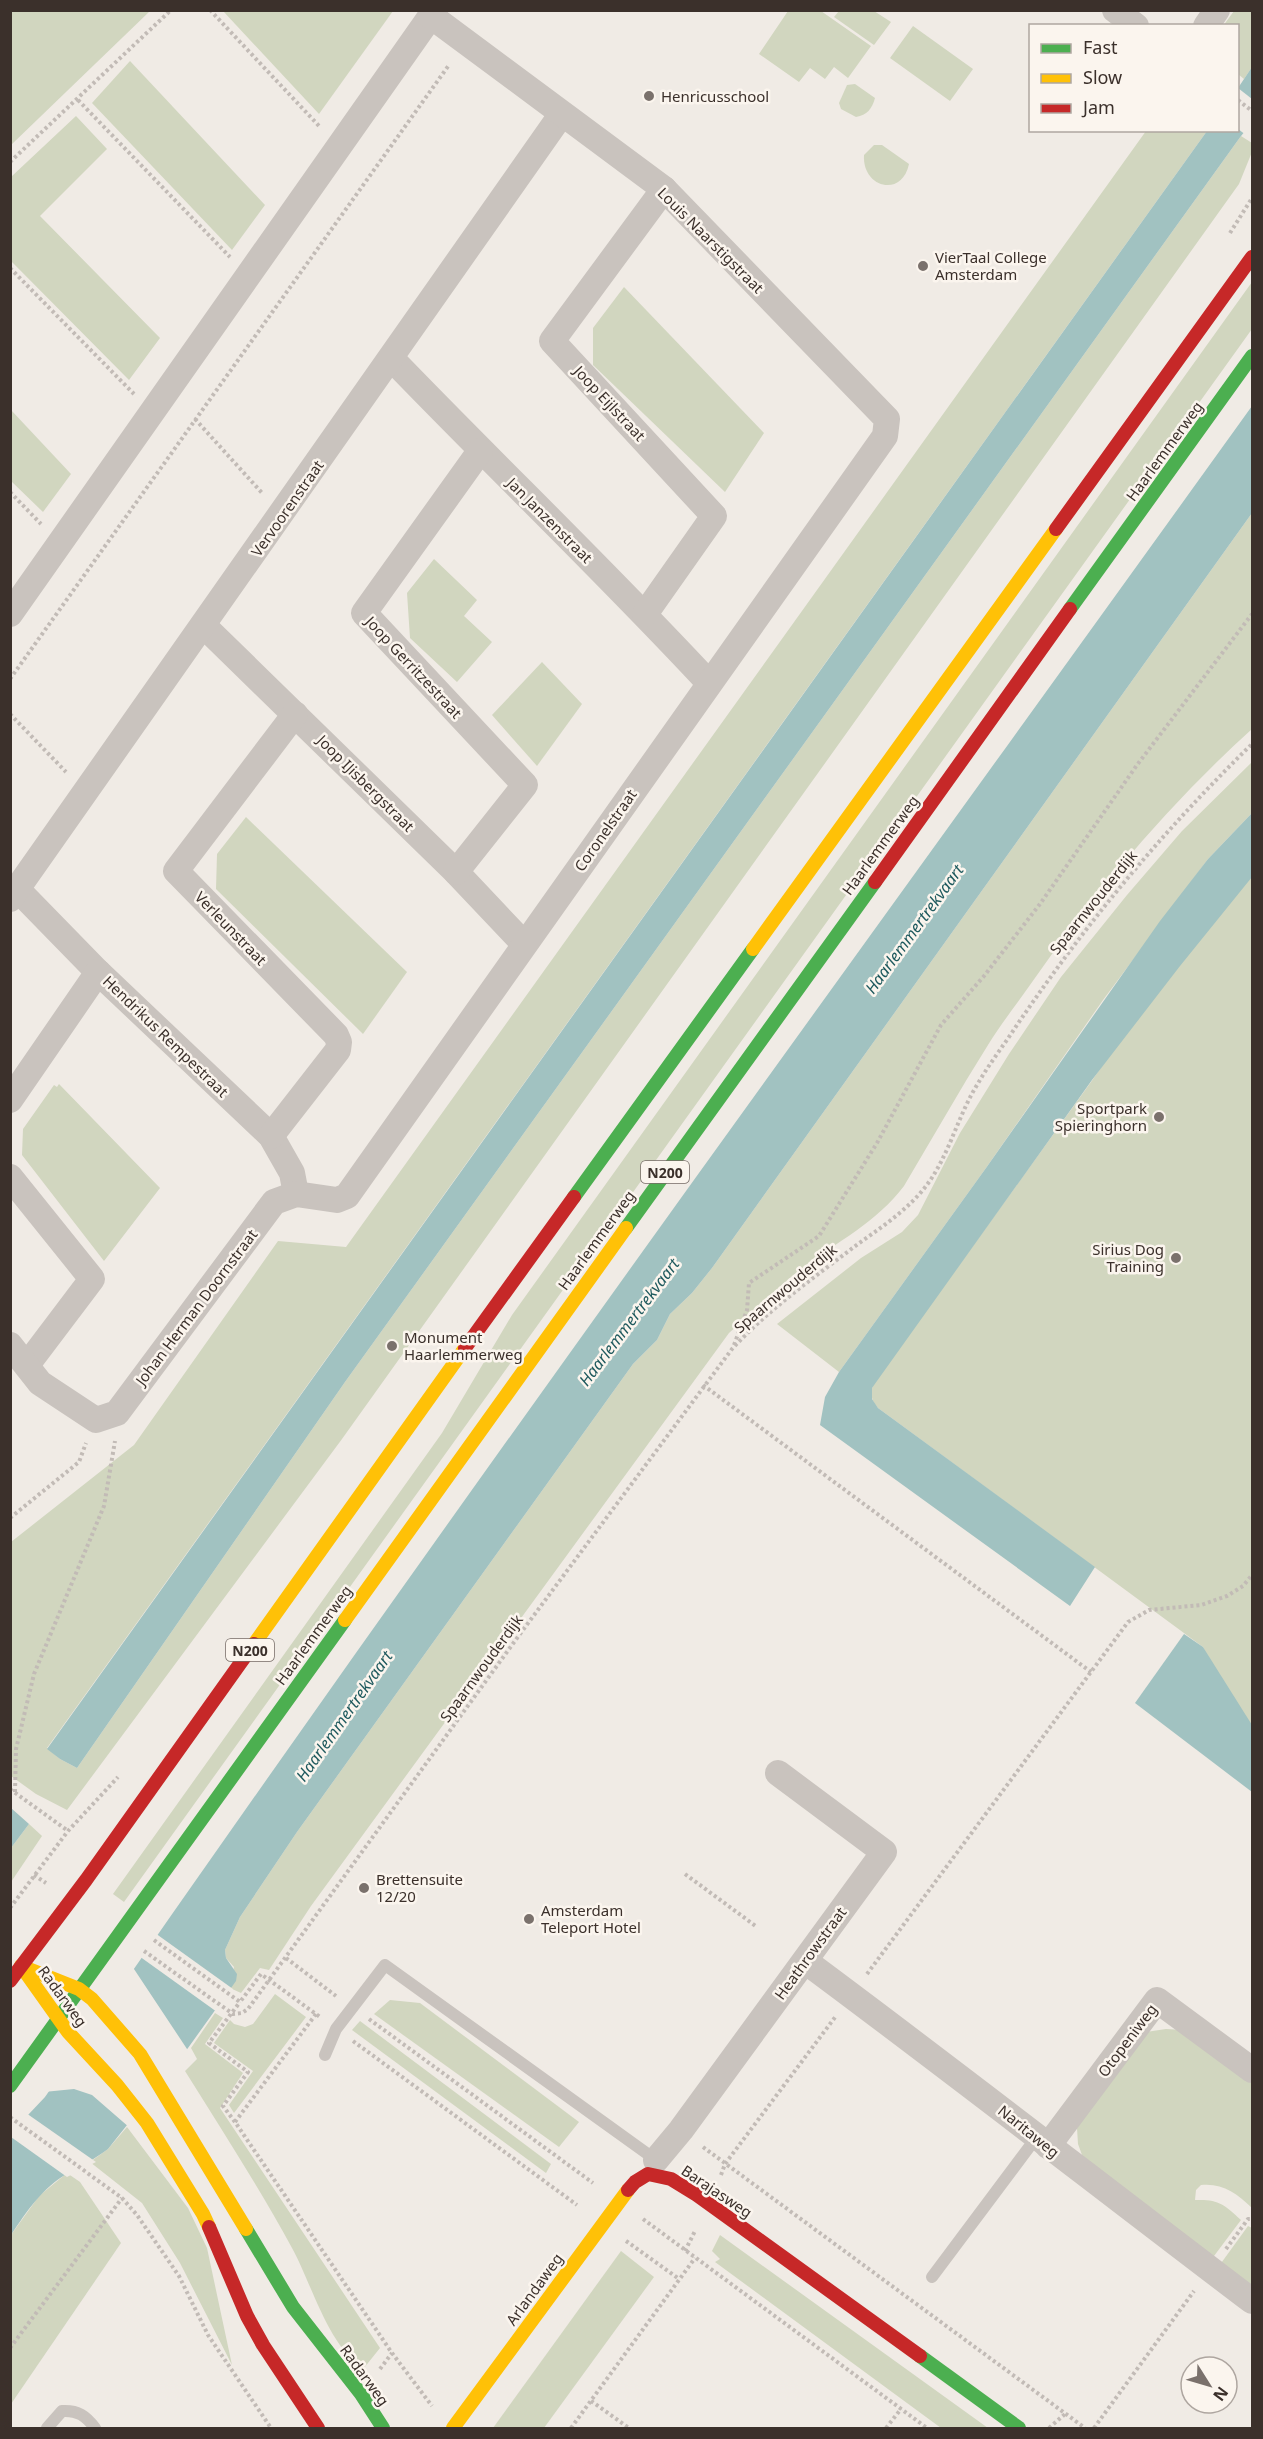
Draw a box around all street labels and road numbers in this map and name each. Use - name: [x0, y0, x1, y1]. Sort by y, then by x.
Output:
- street label: Louis Naarstigstraat: [654, 183, 769, 298]
- street label: Joop Eijlstraat: [569, 360, 650, 445]
- street label: Haarlemmerweg: [1121, 397, 1207, 505]
- street label: Vervoorenstraat: [246, 455, 328, 560]
- street label: Jan Janzenstraat: [502, 472, 597, 567]
- street label: Joop Gerritzestraat: [360, 610, 467, 723]
- street label: Joop IJisbergstraat: [312, 729, 419, 836]
- street label: Coronelstraat: [569, 785, 641, 875]
- street label: Haarlemmerweg: [837, 791, 923, 899]
- street label: Spaarnwouderdijk: [1045, 846, 1141, 958]
- street label: Verleunstraat: [191, 887, 272, 970]
- street label: Hendrikus Rempestraat: [99, 971, 233, 1102]
- road number: N200: [641, 1161, 689, 1183]
- street label: Haarlemmerweg: [553, 1186, 639, 1294]
- street label: Johan Herman Doornstraat: [129, 1224, 262, 1391]
- street label: Spaarnwouderdijk: [729, 1239, 841, 1337]
- street label: Haarlemmerweg: [270, 1581, 356, 1689]
- street label: Spaarnwouderdijk: [435, 1610, 527, 1726]
- road number: N200: [226, 1639, 274, 1661]
- street label: Heathrowstraat: [770, 1902, 851, 2003]
- street label: Radarweg: [34, 1961, 92, 2031]
- street label: Otopeniweg: [1093, 1999, 1161, 2081]
- street label: Naritaweg: [994, 2100, 1064, 2162]
- street label: Barajasweg: [678, 2160, 756, 2222]
- street label: Arlandaweg: [501, 2249, 567, 2329]
- street label: Radarweg: [336, 2340, 394, 2410]

